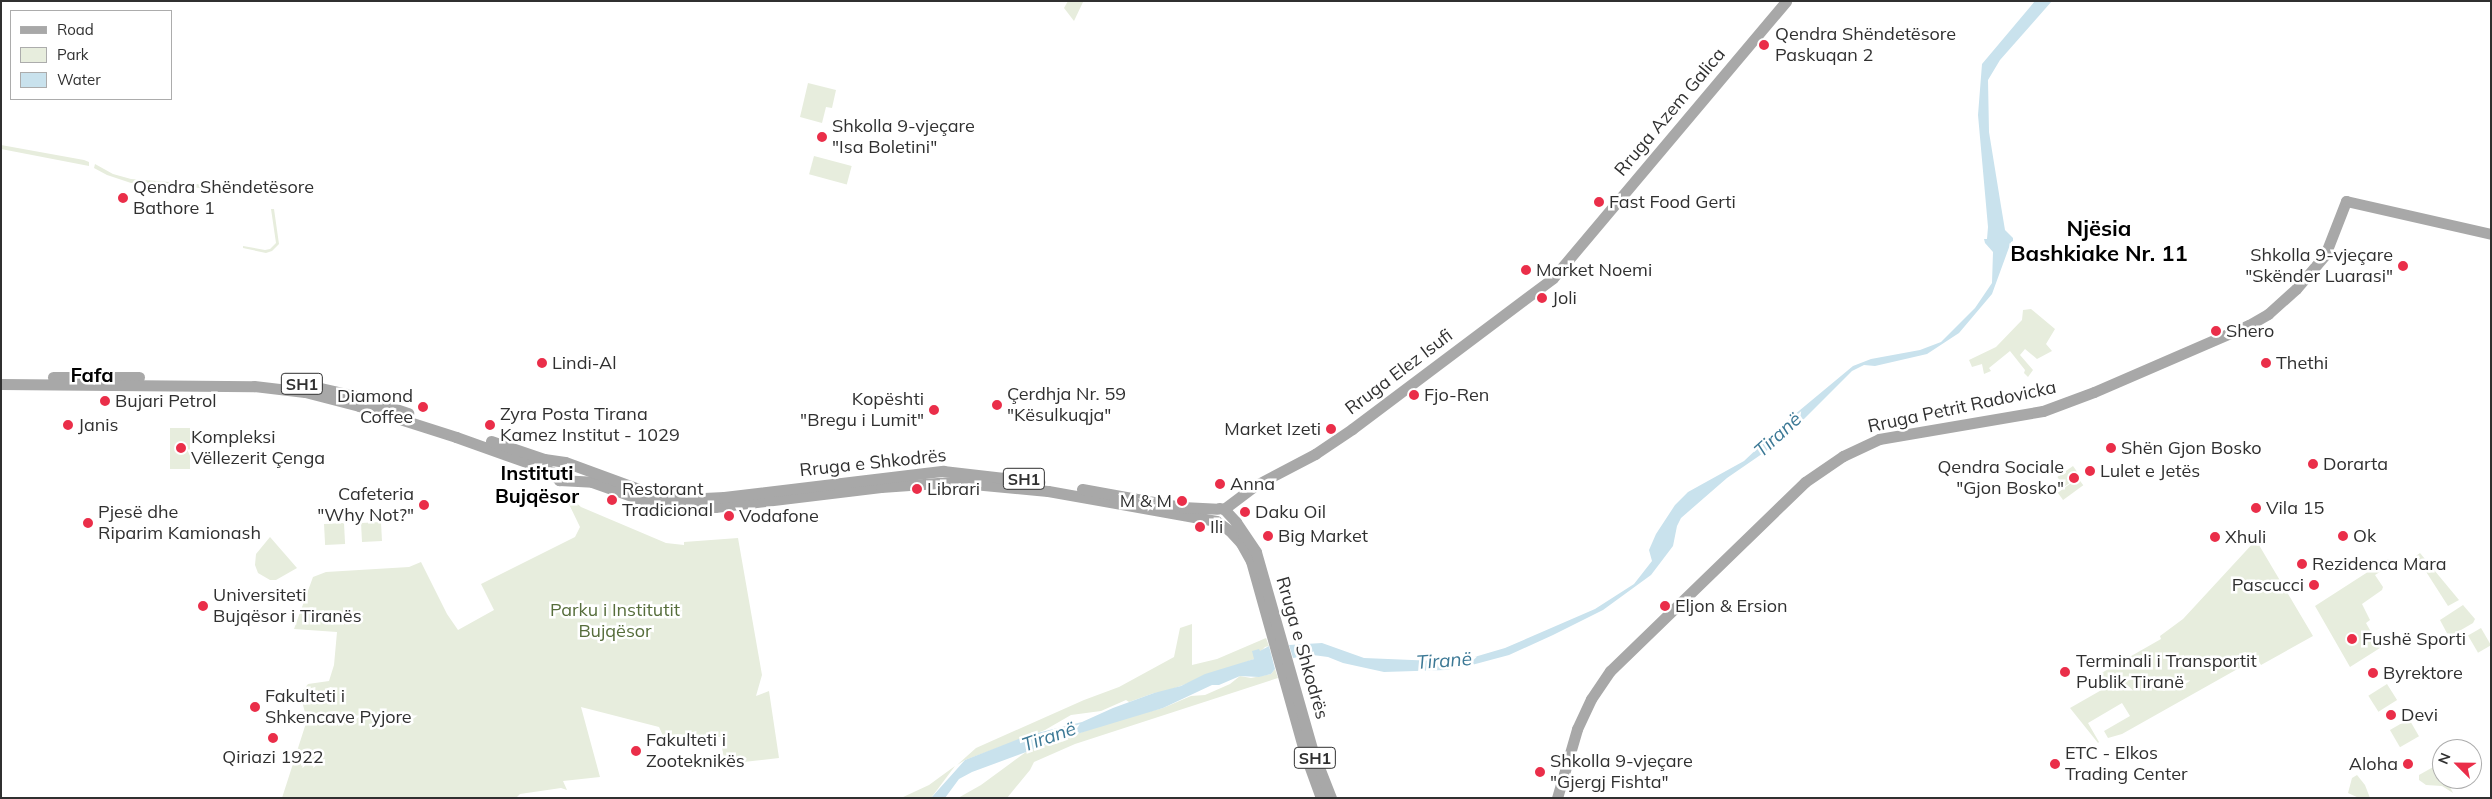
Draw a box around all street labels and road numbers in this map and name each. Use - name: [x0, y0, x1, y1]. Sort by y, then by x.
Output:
- street label: Rruga Azem Galica: [1610, 44, 1730, 180]
- street label: Rruga Elez Isufi: [1341, 325, 1457, 419]
- road number: SH1: [281, 370, 323, 398]
- street label: Rruga Petrit Radovicka: [1866, 376, 2058, 438]
- street label: Rruga e Shkodrës: [799, 445, 947, 481]
- road number: SH1: [1003, 466, 1045, 492]
- street label: Rruga e Shkodrës: [1271, 574, 1333, 722]
- road number: SH1: [1294, 744, 1336, 771]

